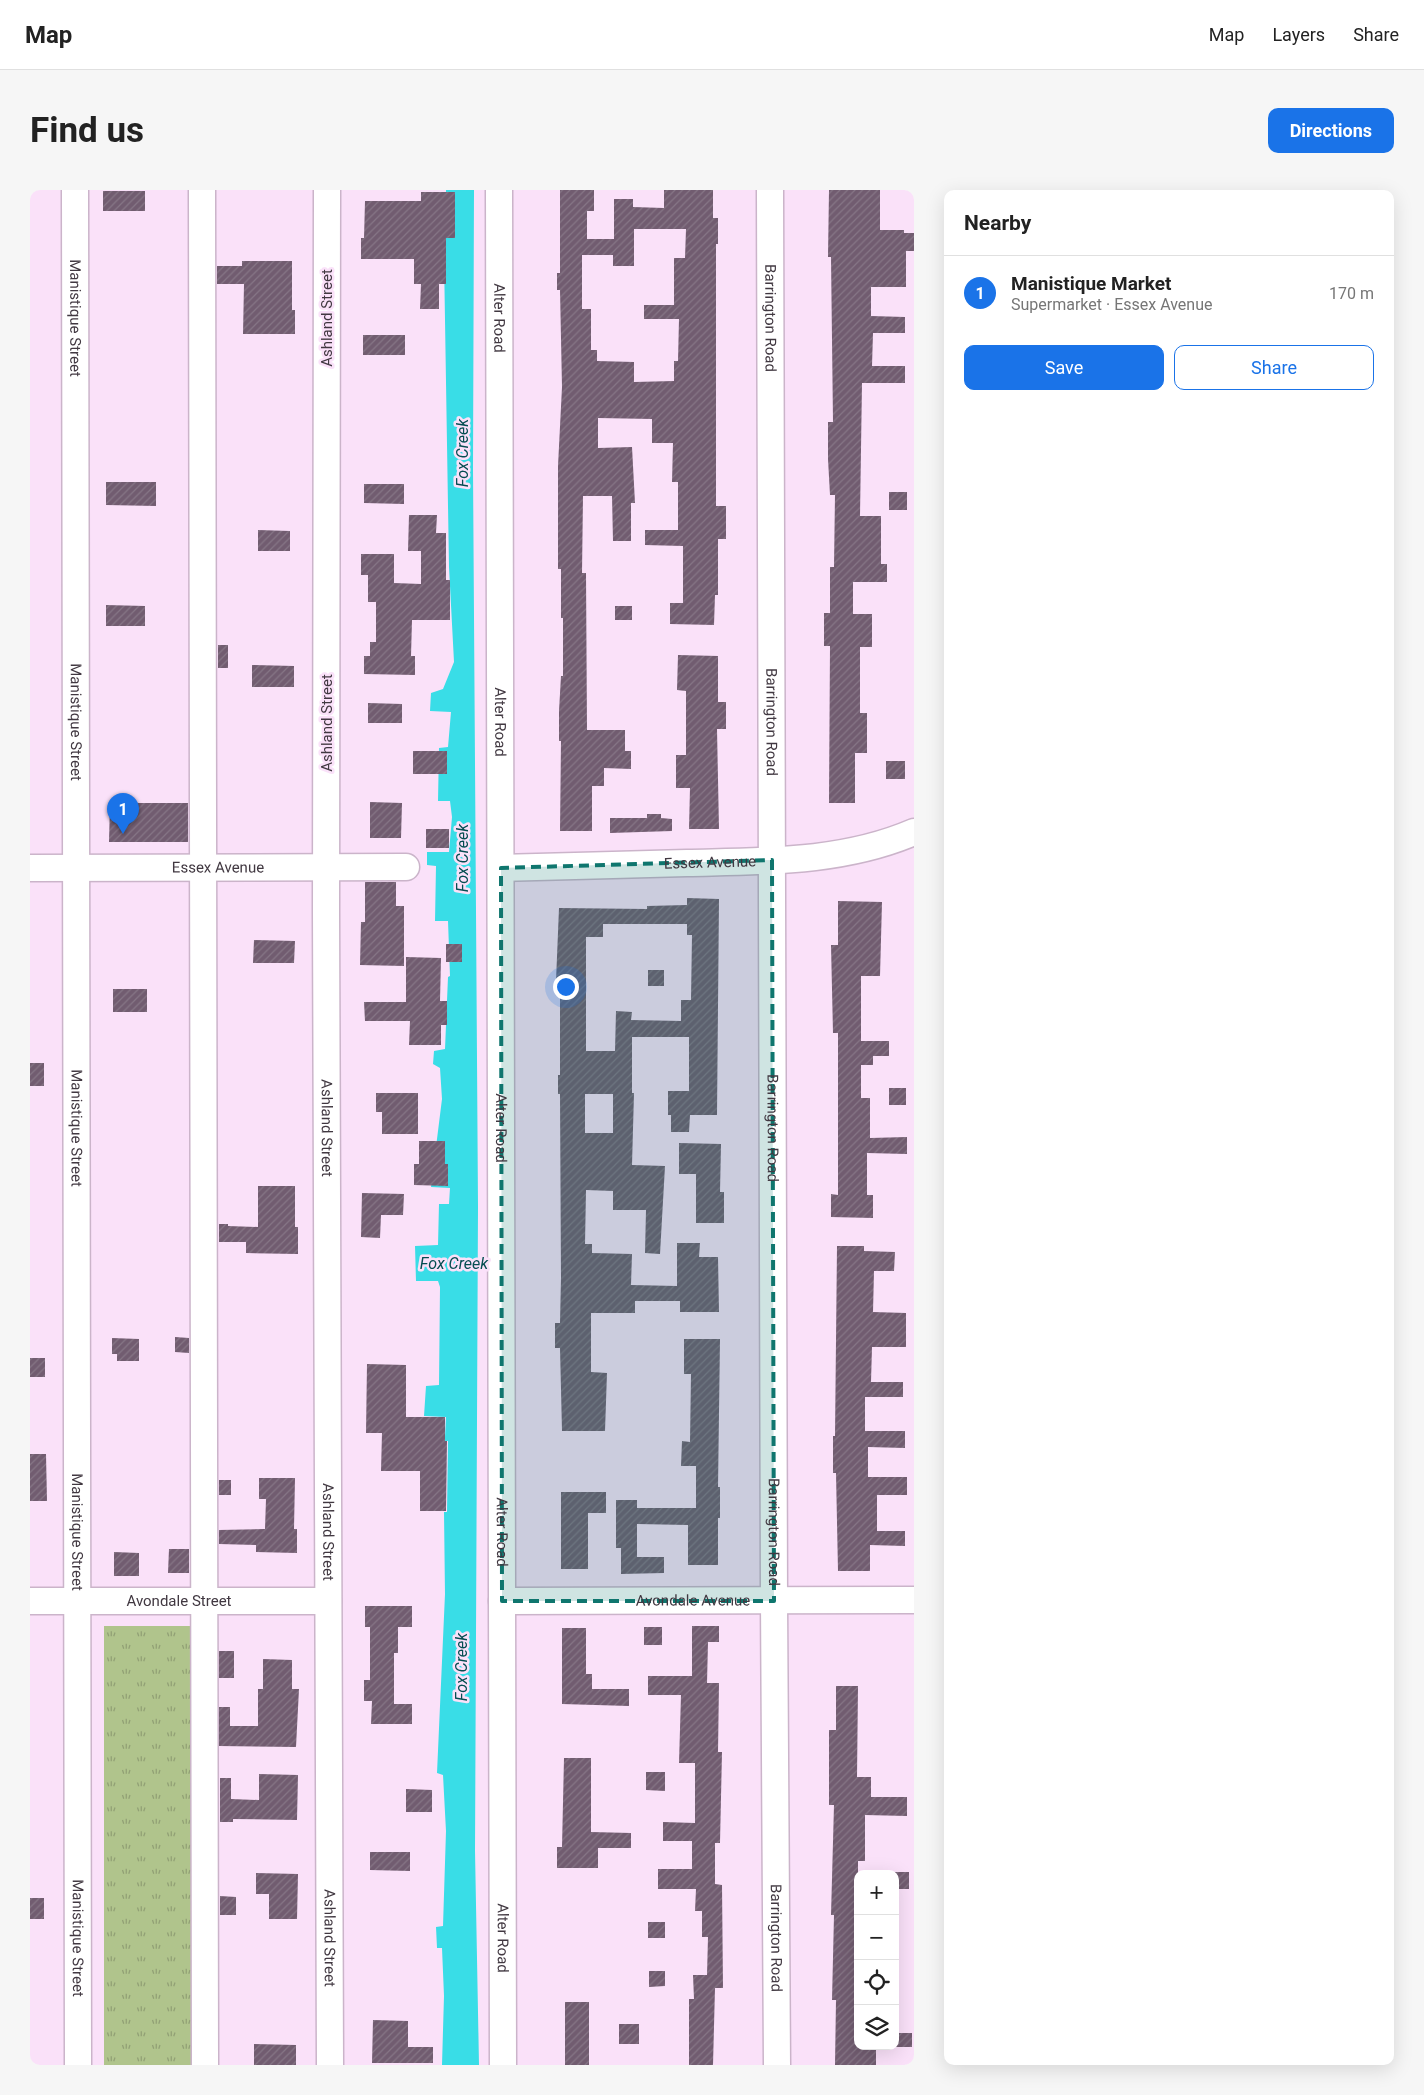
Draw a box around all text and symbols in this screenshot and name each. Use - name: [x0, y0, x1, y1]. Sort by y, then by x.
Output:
- text: Map: [25, 21, 72, 49]
- text: Map: [1209, 24, 1244, 45]
- text: Layers: [1272, 24, 1325, 45]
- text: Share: [1353, 24, 1399, 45]
- button: Directions: [1268, 108, 1394, 153]
- text: Find us: [30, 110, 144, 151]
- text: Nearby: [964, 211, 1031, 235]
- street label: Manistique Street: [66, 259, 84, 377]
- street label: Barrington Road: [761, 264, 780, 372]
- street label: Ashland Street: [318, 269, 336, 367]
- text: Manistique Market: [1011, 272, 1171, 295]
- street label: Alter Road: [490, 283, 508, 353]
- text: 1: [975, 284, 985, 303]
- text: 170 m: [1329, 284, 1374, 303]
- text: Supermarket · Essex Avenue: [1011, 295, 1212, 314]
- button: Save: [964, 345, 1164, 390]
- button: Share: [1174, 345, 1374, 390]
- water label: Fox Creek: [453, 418, 472, 487]
- street label: Manistique Street: [67, 663, 85, 781]
- street label: Barrington Road: [762, 668, 781, 776]
- street label: Ashland Street: [318, 674, 336, 772]
- street label: Alter Road: [491, 687, 509, 757]
- pin: 1: [107, 793, 139, 834]
- water label: Fox Creek: [453, 823, 472, 892]
- street label: Essex Avenue: [664, 852, 756, 873]
- street label: Essex Avenue: [172, 858, 264, 877]
- your location: [553, 974, 579, 1000]
- street label: Manistique Street: [67, 1069, 86, 1187]
- street label: Barrington Road: [764, 1074, 782, 1182]
- street label: Ashland Street: [318, 1079, 336, 1177]
- street label: Alter Road: [492, 1093, 510, 1163]
- water label: Fox Creek: [420, 1254, 489, 1273]
- street label: Manistique Street: [68, 1473, 86, 1591]
- street label: Barrington Road: [765, 1478, 783, 1586]
- street label: Ashland Street: [319, 1483, 337, 1581]
- street label: Alter Road: [493, 1497, 511, 1567]
- street label: Avondale Avenue: [636, 1591, 750, 1610]
- street label: Avondale Street: [126, 1592, 232, 1610]
- water label: Fox Creek: [452, 1632, 471, 1701]
- map controls: [854, 1870, 899, 2050]
- button: +: [854, 1870, 899, 1915]
- street label: Manistique Street: [69, 1879, 87, 1997]
- street label: Barrington Road: [767, 1884, 786, 1992]
- street label: Ashland Street: [320, 1889, 339, 1987]
- street label: Alter Road: [494, 1903, 512, 1973]
- button: −: [854, 1915, 899, 1960]
- button: locate: [854, 1960, 899, 2005]
- button: layers: [854, 2005, 899, 2050]

